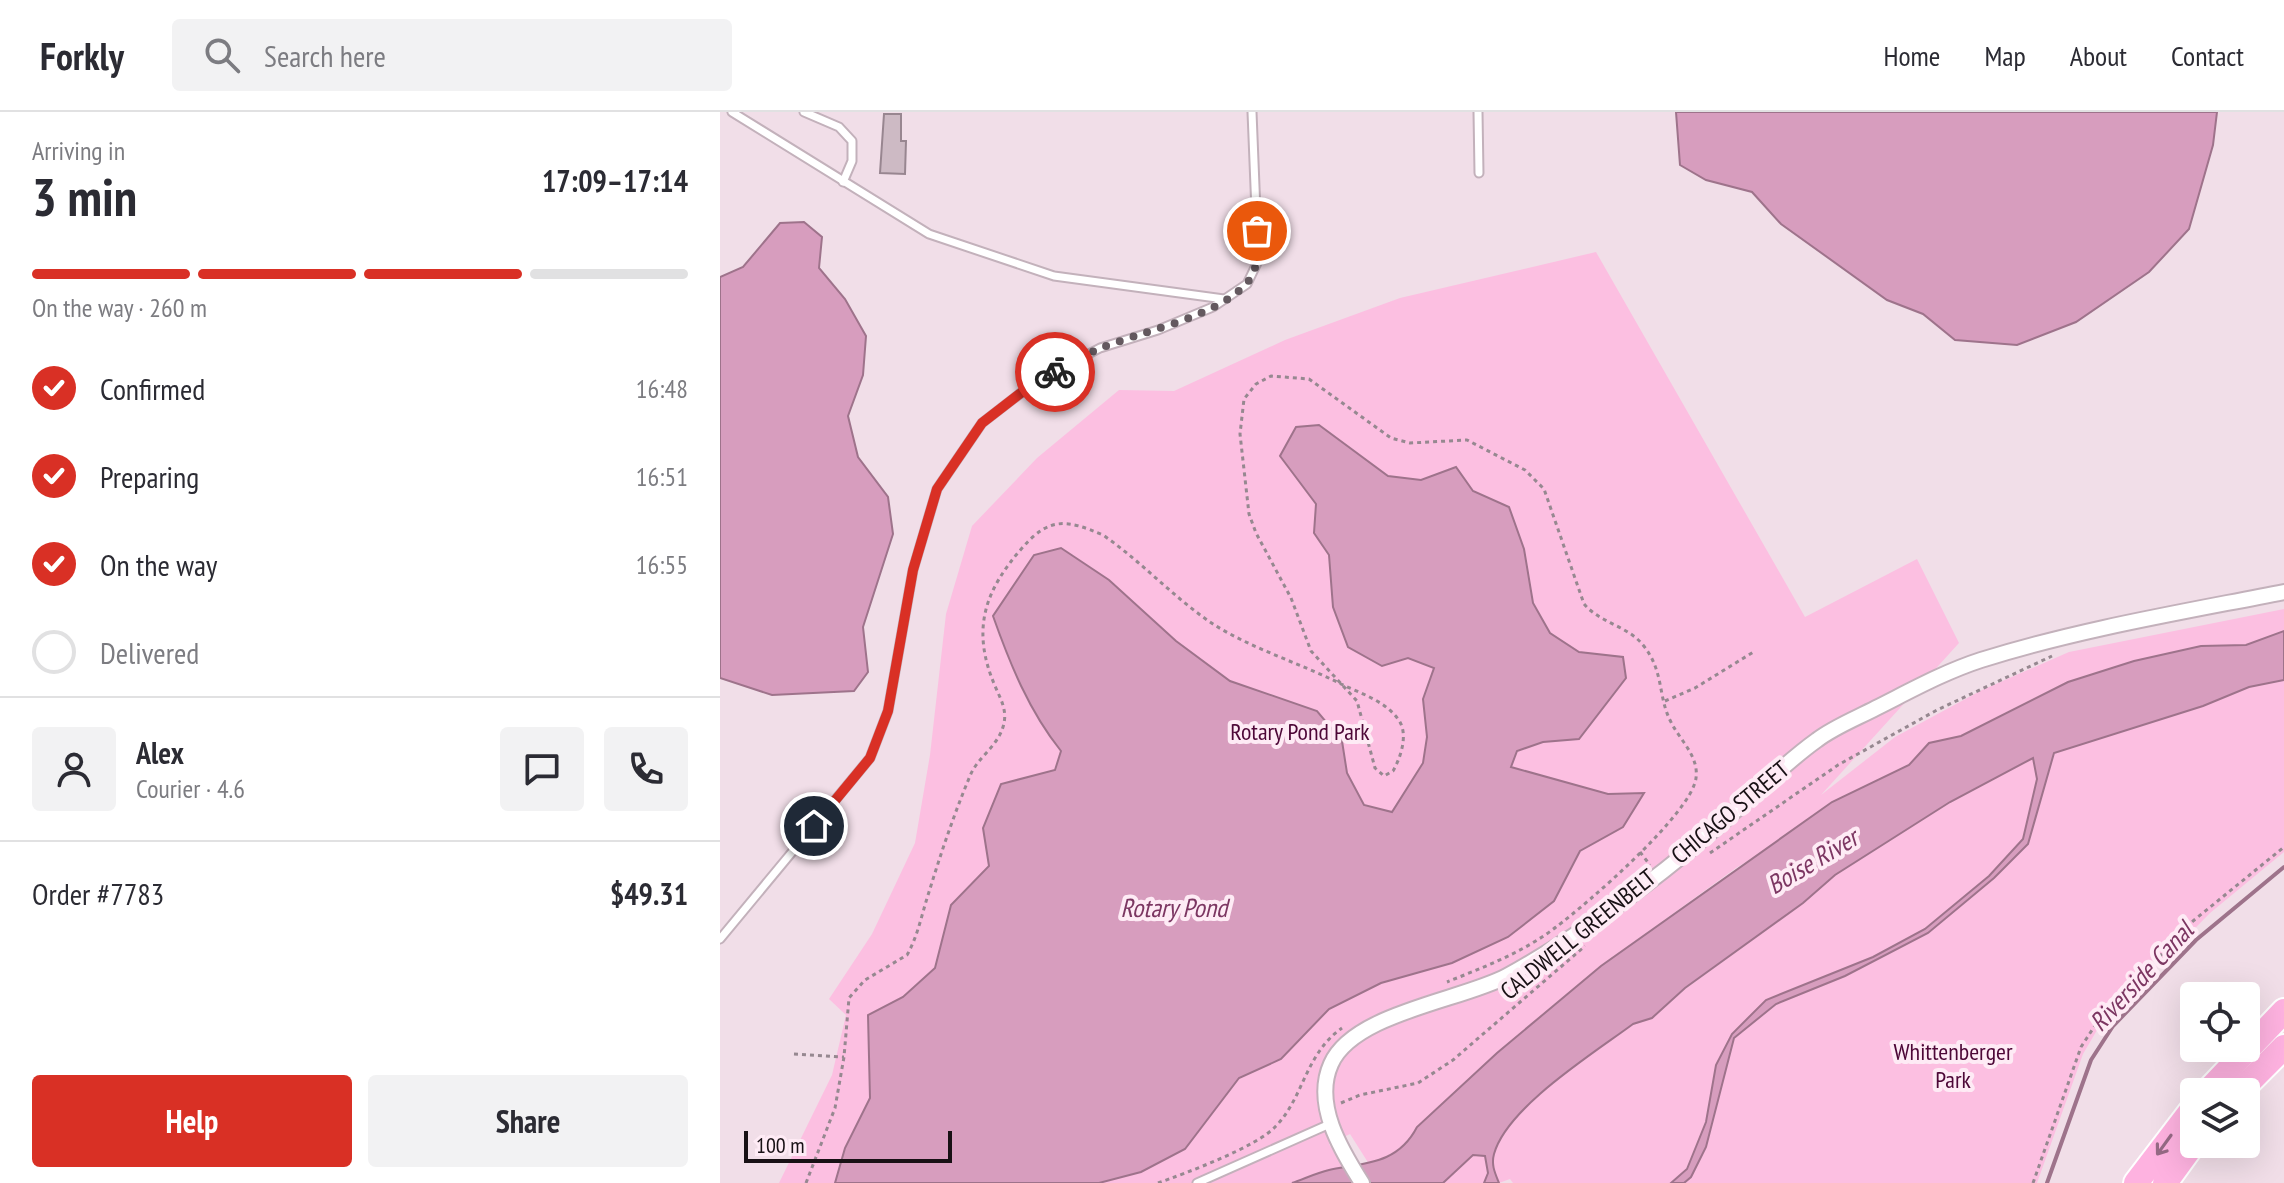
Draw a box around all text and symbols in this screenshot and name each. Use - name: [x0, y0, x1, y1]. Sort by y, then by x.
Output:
- search box: [172, 19, 732, 91]
- text: Forkly: [40, 31, 124, 80]
- icon: search: [200, 33, 244, 77]
- text: Search here: [264, 36, 386, 75]
- text: Home: [1884, 37, 1940, 74]
- text: Map: [1984, 37, 2026, 74]
- text: About: [2070, 37, 2127, 74]
- text: Contact: [2171, 37, 2244, 74]
- text: Arriving in: [32, 134, 125, 167]
- text: 17:09–17:14: [542, 161, 688, 200]
- text: 3 min: [32, 163, 137, 230]
- pin: [1223, 197, 1291, 265]
- icon: bag: [1235, 209, 1279, 253]
- text: On the way · 260 m: [32, 291, 207, 324]
- courier: [1015, 332, 1095, 412]
- icon: bike: [1033, 350, 1077, 394]
- icon: check: [32, 366, 76, 410]
- text: Confirmed: [100, 369, 205, 408]
- text: 16:48: [636, 372, 688, 405]
- icon: check: [32, 454, 76, 498]
- text: Preparing: [100, 457, 199, 496]
- text: 16:51: [636, 460, 688, 493]
- icon: check: [32, 542, 76, 586]
- text: On the way: [100, 545, 217, 584]
- text: 16:55: [636, 548, 688, 581]
- text: Delivered: [100, 633, 199, 672]
- park label: Rotary Pond Park: [1230, 716, 1370, 747]
- button: person: [32, 727, 116, 811]
- button: chat: [500, 727, 584, 811]
- button: phone: [604, 727, 688, 811]
- text: Alex: [136, 733, 184, 772]
- street label: CHICAGO STREET: [1665, 753, 1796, 870]
- text: Courier · 4.6: [136, 772, 245, 805]
- pin: [780, 792, 848, 860]
- icon: home: [792, 804, 836, 848]
- water label: Boise River: [1761, 819, 1867, 901]
- street label: CALDWELL GREENBELT: [1494, 862, 1662, 1006]
- text: Order #7783: [32, 874, 164, 913]
- text: $49.31: [610, 874, 688, 913]
- water label: Rotary Pond: [1121, 891, 1231, 924]
- water label: Riverside Canal: [2082, 912, 2202, 1038]
- map controls: [2180, 982, 2260, 1158]
- button: locate: [2180, 982, 2260, 1062]
- park label: Whittenberger Park: [1893, 1036, 2013, 1095]
- button: Help: [32, 1075, 352, 1167]
- button: Share: [368, 1075, 688, 1167]
- button: layers: [2180, 1078, 2260, 1158]
- scale bar: [744, 1127, 952, 1163]
- text: 100 m: [756, 1131, 805, 1159]
- one-way arrow: [2156, 1133, 2173, 1155]

